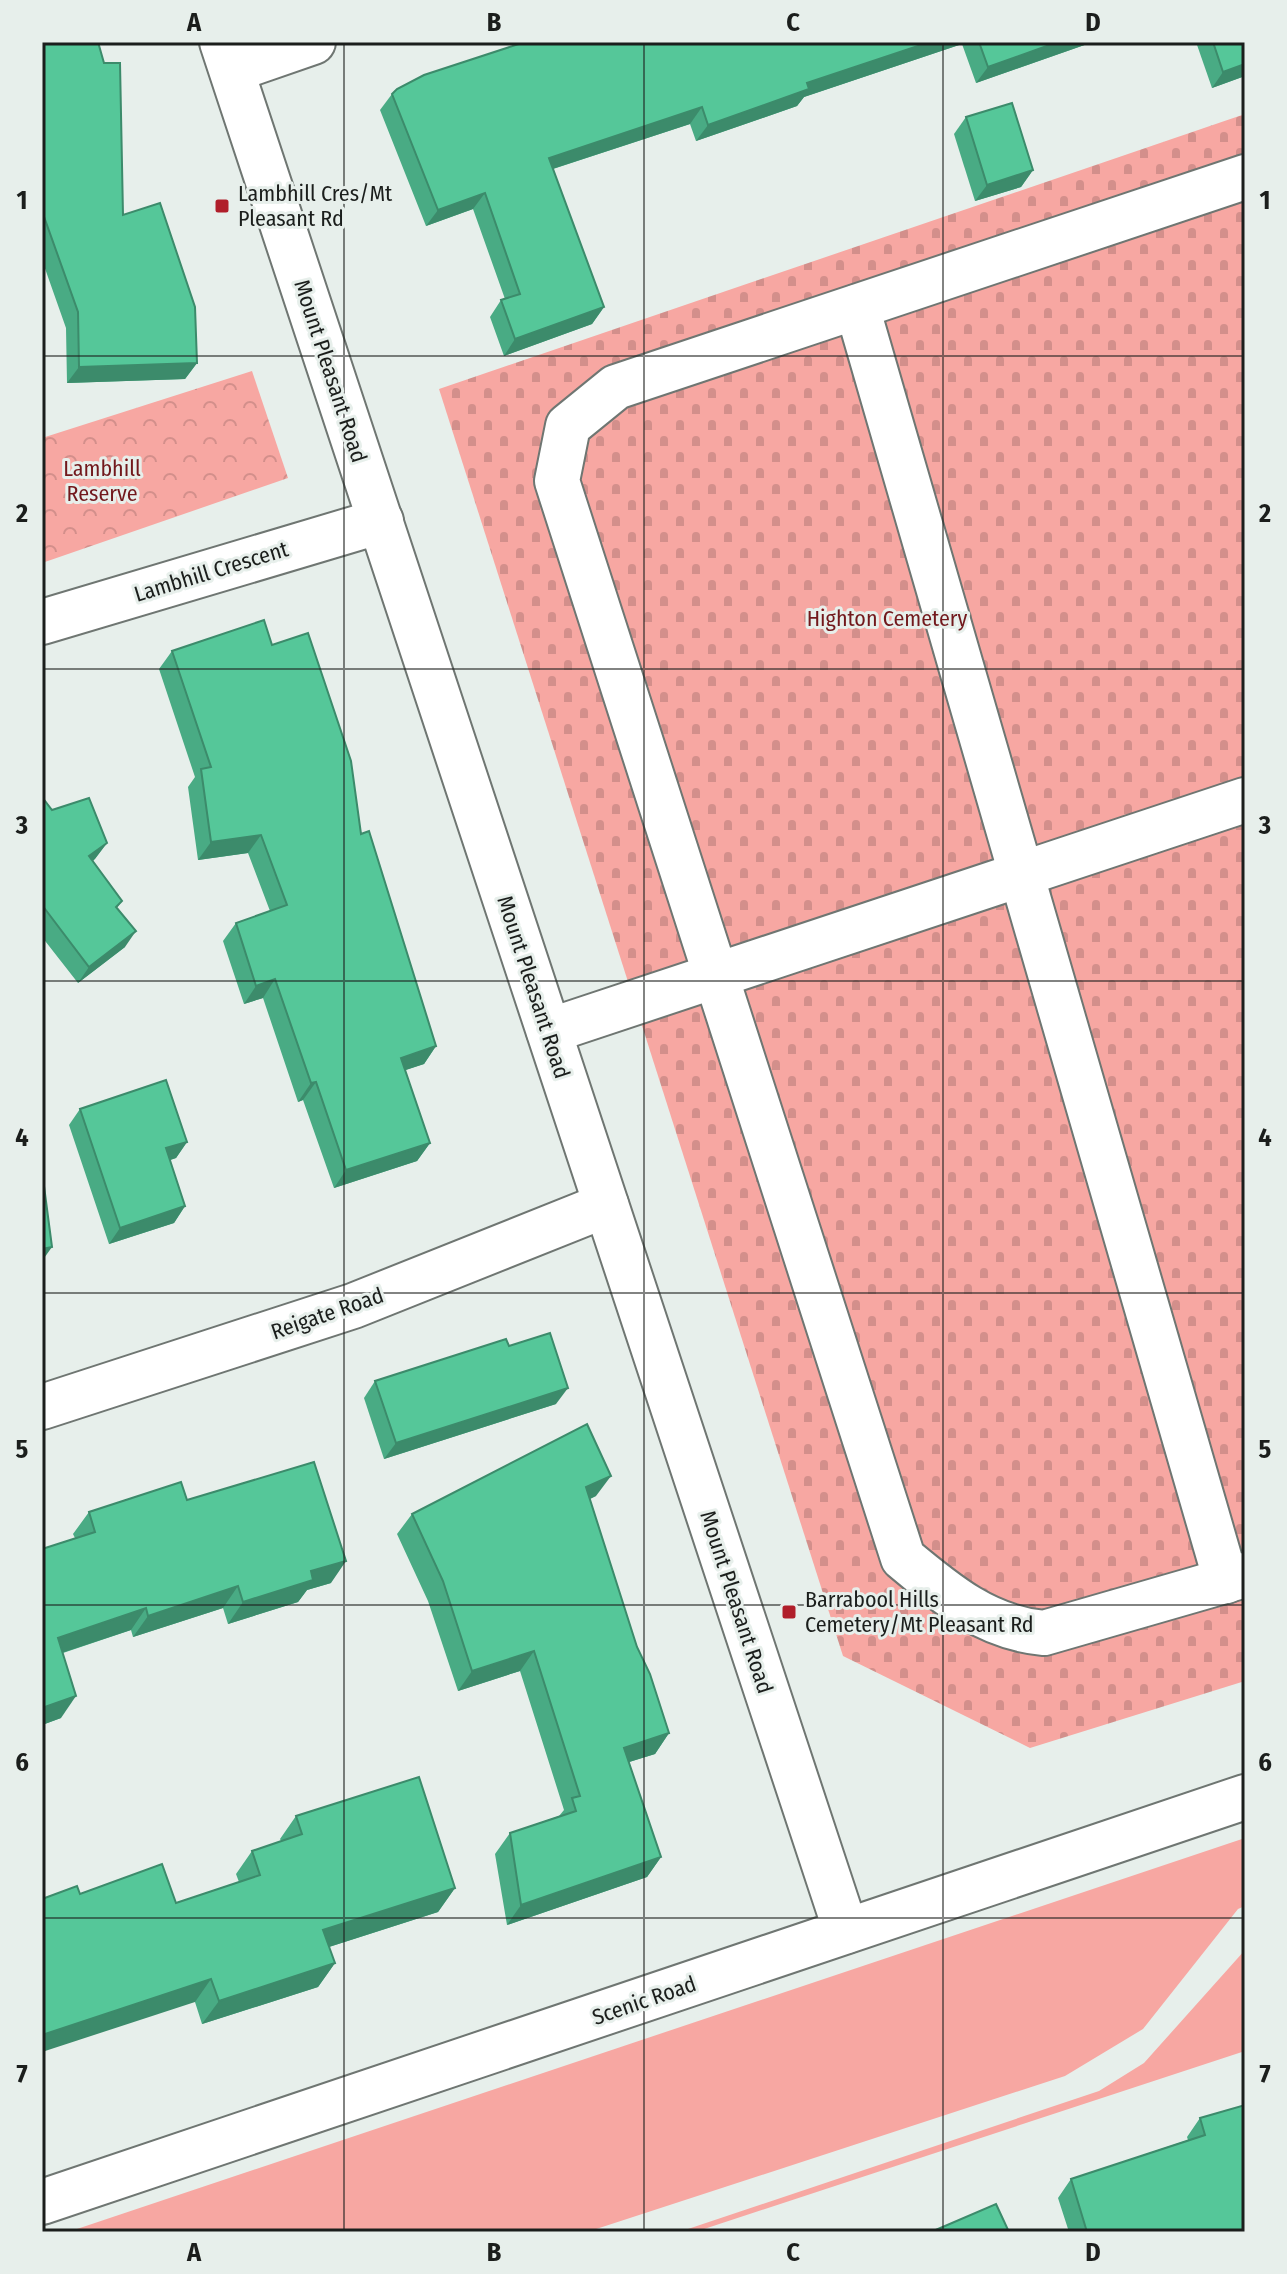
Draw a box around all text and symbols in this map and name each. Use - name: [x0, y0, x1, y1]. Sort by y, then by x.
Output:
- text: A: [186, 7, 202, 38]
- text: B: [487, 7, 502, 38]
- text: C: [786, 7, 800, 38]
- text: D: [1085, 7, 1101, 38]
- place label: Lambhill Cres/Mt Pleasant Rd: [238, 180, 393, 232]
- text: 1: [17, 185, 28, 216]
- text: 1: [1260, 185, 1271, 216]
- marker: Lambhill Cres/Mt Pleasant Rd: [213, 197, 231, 215]
- street label: Mount Pleasant Road: [288, 276, 373, 466]
- park label: Lambhill Reserve: [63, 455, 141, 507]
- text: 2: [15, 498, 28, 529]
- text: 2: [1258, 498, 1271, 529]
- street label: Lambhill Crescent: [131, 535, 292, 608]
- park label: Highton Cemetery: [807, 605, 967, 632]
- text: 3: [15, 810, 28, 841]
- text: 3: [1258, 810, 1271, 841]
- street label: Mount Pleasant Road: [491, 892, 576, 1082]
- text: 4: [15, 1122, 29, 1153]
- text: 4: [1258, 1122, 1272, 1153]
- street label: Reigate Road: [267, 1282, 387, 1345]
- text: 5: [16, 1434, 29, 1465]
- text: 5: [1259, 1434, 1272, 1465]
- street label: Mount Pleasant Road: [694, 1507, 779, 1697]
- place label: Barrabool Hills Cemetery/Mt Pleasant Rd: [805, 1586, 1034, 1638]
- marker: Barrabool Hills Cemetery/Mt Pleasant Rd: [780, 1603, 798, 1621]
- text: 6: [15, 1747, 29, 1778]
- text: 6: [1258, 1747, 1272, 1778]
- street label: Scenic Road: [589, 1970, 700, 2031]
- text: 7: [16, 2059, 28, 2090]
- text: 7: [1259, 2059, 1271, 2090]
- text: A: [186, 2237, 202, 2268]
- text: B: [487, 2237, 502, 2268]
- text: C: [786, 2237, 800, 2268]
- text: D: [1085, 2237, 1101, 2268]

